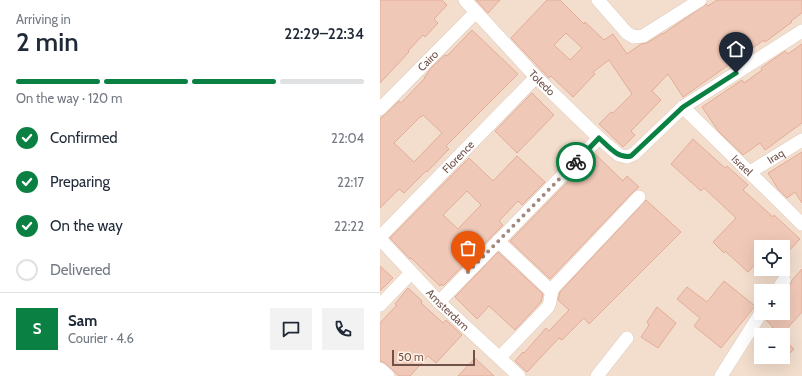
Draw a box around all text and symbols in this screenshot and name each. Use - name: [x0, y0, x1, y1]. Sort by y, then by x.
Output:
- text: Arriving in: [16, 11, 71, 27]
- text: 22:29–22:34: [284, 25, 364, 43]
- text: 2 min: [16, 26, 79, 58]
- pin: [719, 32, 753, 73]
- icon: home: [725, 38, 747, 60]
- street label: Cairo: [414, 47, 441, 74]
- street label: Toledo: [526, 67, 558, 99]
- text: On the way · 120 m: [16, 90, 122, 106]
- icon: check: [16, 127, 38, 149]
- text: Confirmed: [50, 129, 118, 147]
- text: 22:04: [331, 130, 364, 146]
- street label: Florence: [439, 137, 477, 176]
- courier: [556, 142, 596, 182]
- street label: Iraq: [764, 146, 787, 167]
- icon: bike: [565, 151, 587, 173]
- street label: Israel: [729, 152, 756, 179]
- icon: check: [16, 171, 38, 193]
- text: Preparing: [50, 173, 110, 191]
- text: 22:17: [337, 174, 364, 190]
- icon: check: [16, 215, 38, 237]
- text: On the way: [50, 217, 123, 235]
- text: 22:22: [334, 218, 364, 234]
- pin: [451, 231, 485, 272]
- icon: bag: [457, 237, 479, 259]
- map controls: [754, 240, 790, 364]
- button: locate: [754, 240, 790, 276]
- text: Delivered: [50, 261, 111, 279]
- button: +: [754, 284, 790, 320]
- street label: Amsterdam: [423, 286, 473, 334]
- button: chat: [270, 308, 312, 350]
- button: phone: [322, 308, 364, 350]
- text: Sam: [68, 312, 97, 330]
- text: S: [33, 320, 41, 338]
- button: −: [754, 328, 790, 364]
- text: Courier · 4.6: [68, 330, 134, 346]
- scale bar: [392, 348, 475, 367]
- text: 50 m: [398, 350, 424, 364]

